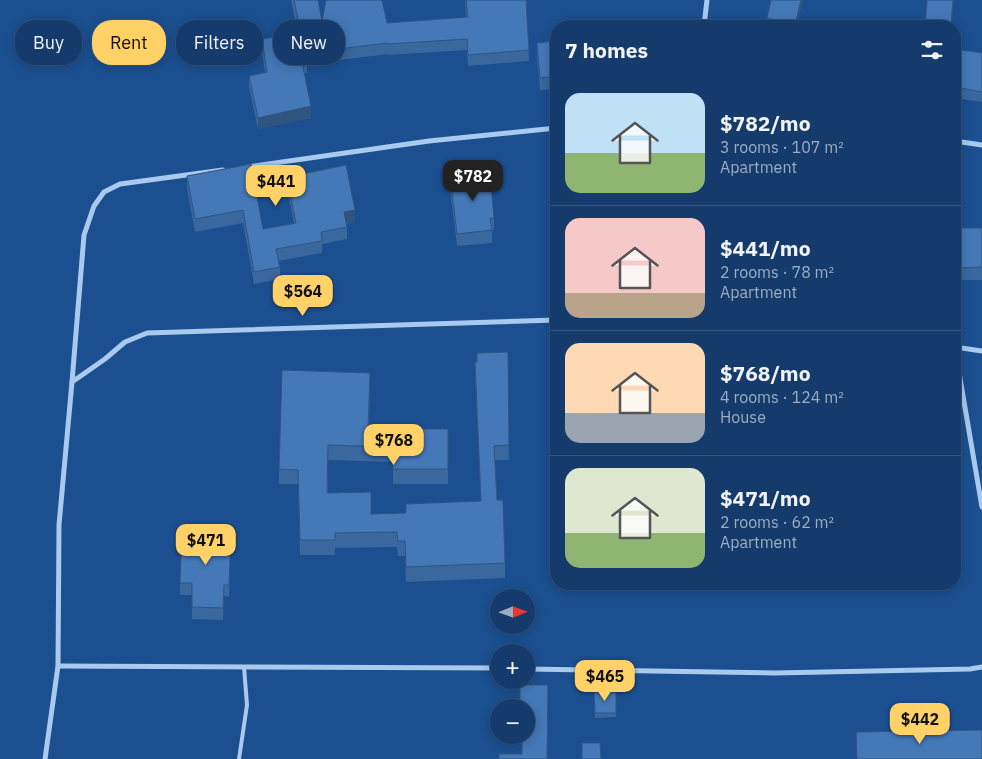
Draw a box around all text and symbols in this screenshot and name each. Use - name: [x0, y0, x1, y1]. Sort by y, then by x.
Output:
- chip: Buy: [15, 20, 82, 65]
- chip: Rent: [92, 20, 166, 65]
- chip: Filters: [176, 20, 263, 65]
- chip: New: [273, 20, 345, 65]
- text: 7 homes: [565, 36, 648, 64]
- icon: filters: [918, 36, 946, 64]
- text: $782/mo: [720, 109, 811, 137]
- icon: home: [605, 113, 665, 173]
- text: 3 rooms · 107 m²: [720, 137, 844, 157]
- text: Apartment: [720, 157, 797, 177]
- pin: $782: [443, 160, 503, 202]
- pin: $441: [246, 164, 306, 207]
- text: $782: [454, 166, 492, 186]
- text: $441: [257, 171, 295, 191]
- text: $441/mo: [720, 234, 811, 262]
- icon: home: [605, 238, 665, 298]
- text: 2 rooms · 78 m²: [720, 262, 834, 282]
- pin: $564: [273, 274, 333, 317]
- text: $564: [284, 281, 322, 301]
- text: Apartment: [720, 282, 797, 302]
- text: $768/mo: [720, 359, 811, 387]
- icon: home: [605, 363, 665, 423]
- text: 4 rooms · 124 m²: [720, 387, 844, 407]
- text: House: [720, 407, 766, 427]
- pin: $768: [364, 424, 424, 466]
- text: $768: [375, 430, 413, 450]
- text: $471/mo: [720, 484, 811, 512]
- icon: home: [605, 488, 665, 548]
- text: 2 rooms · 62 m²: [720, 512, 834, 532]
- pin: $471: [176, 524, 236, 566]
- text: $471: [187, 530, 225, 550]
- text: Apartment: [720, 532, 797, 552]
- north arrow: [490, 589, 535, 634]
- map controls: [490, 589, 535, 744]
- button: +: [490, 644, 535, 689]
- pin: $465: [575, 660, 635, 702]
- text: $465: [586, 666, 624, 686]
- button: −: [490, 699, 535, 744]
- pin: $442: [890, 702, 950, 745]
- text: $442: [901, 709, 939, 729]

